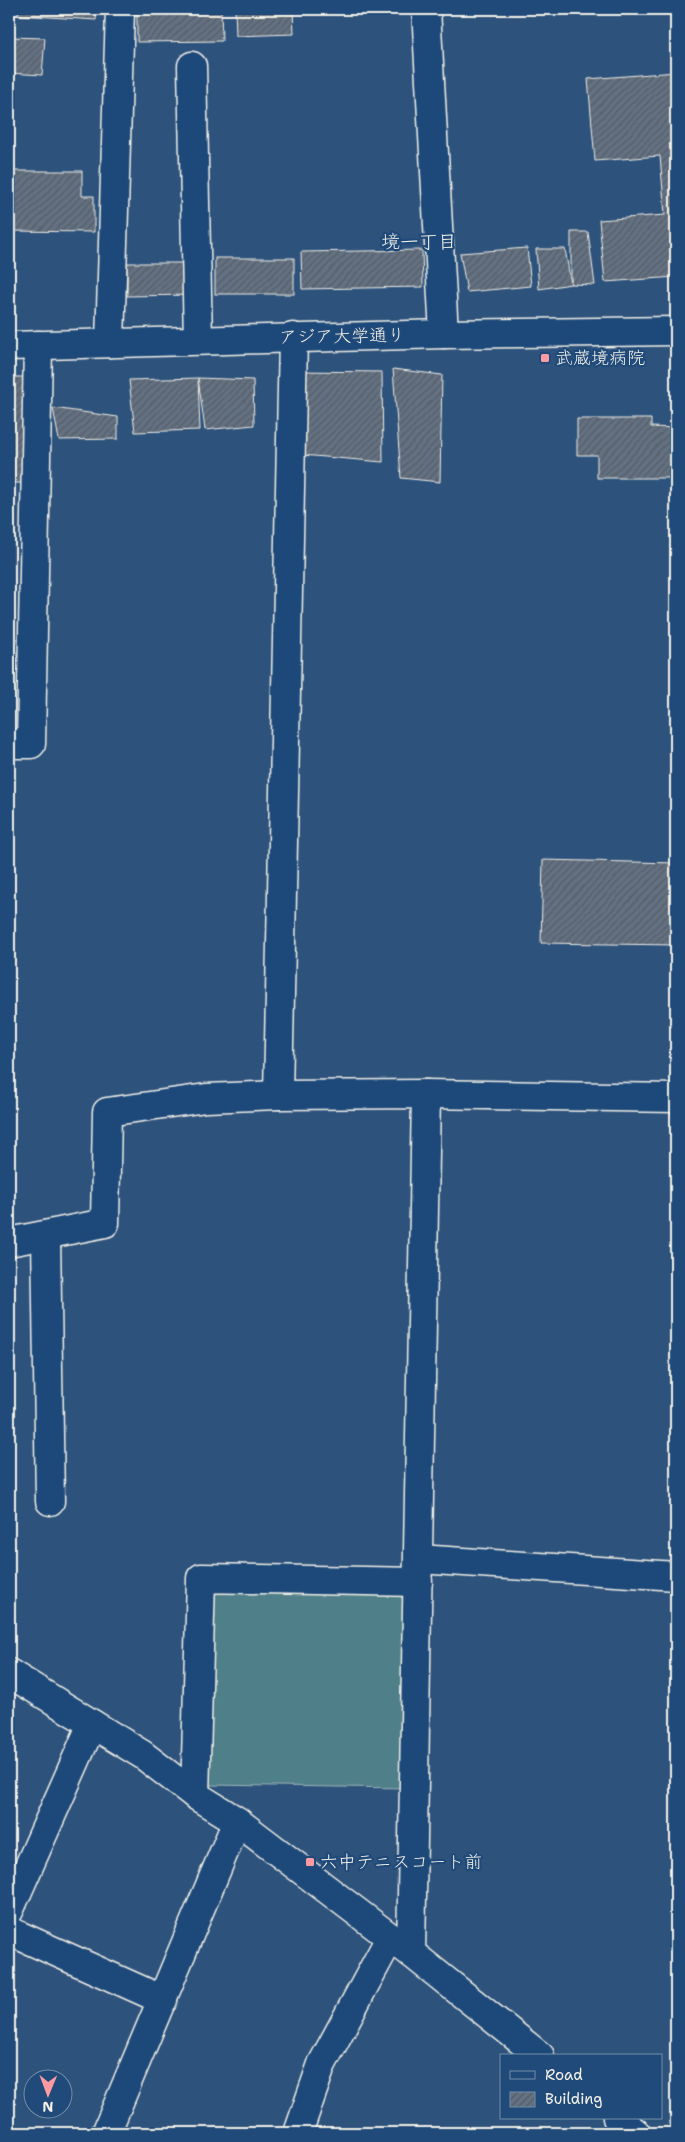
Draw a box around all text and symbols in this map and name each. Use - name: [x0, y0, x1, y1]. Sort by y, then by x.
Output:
- district label: 境一丁目: [381, 229, 457, 254]
- street label: アジア大学通り: [279, 323, 405, 349]
- place label: 武蔵境病院: [555, 346, 645, 370]
- marker: 武蔵境病院: [539, 352, 551, 364]
- place label: 六中テニスコート前: [320, 1850, 482, 1874]
- marker: 六中テニスコート前: [304, 1856, 316, 1868]
- legend: [500, 2054, 662, 2120]
- text: Road: [545, 2065, 583, 2085]
- north arrow: [22, 2070, 72, 2120]
- text: Building: [545, 2089, 602, 2109]
- text: N: [42, 2098, 53, 2116]

